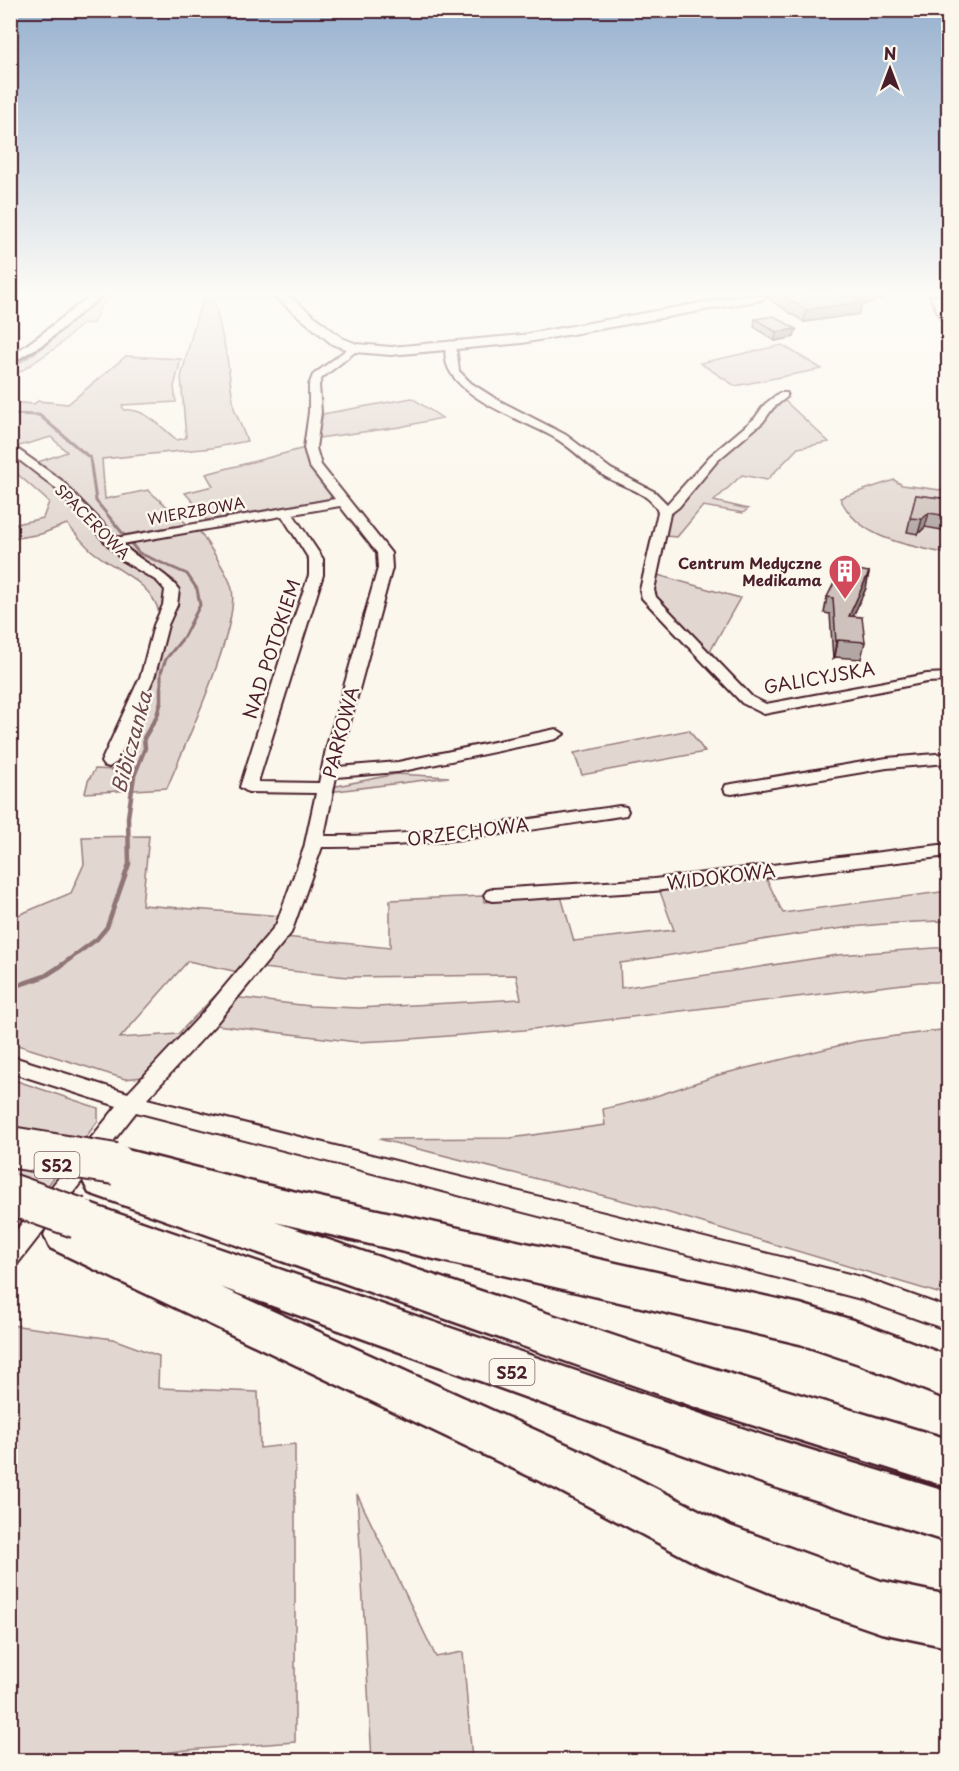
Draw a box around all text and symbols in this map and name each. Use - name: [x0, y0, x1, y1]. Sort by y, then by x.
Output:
- north arrow: [860, 39, 920, 99]
- text: N: [884, 41, 896, 65]
- street label: SPACEROWA: [50, 478, 136, 564]
- street label: WIERZBOWA: [146, 490, 246, 530]
- place label: Centrum Medyczne Medikama: [678, 551, 823, 591]
- building icon: Centrum Medyczne Medikama: [827, 553, 863, 600]
- street label: NAD POTOKIEM: [236, 576, 306, 722]
- street label: GALICYJSKA: [761, 654, 877, 700]
- street label: PARKOWA: [315, 683, 365, 781]
- water label: Bibiczanka: [103, 687, 159, 796]
- street label: ORZECHOWA: [406, 810, 531, 852]
- street label: WIDOKOWA: [665, 856, 777, 896]
- road number: S52: [34, 1152, 80, 1178]
- road number: S52: [490, 1359, 534, 1385]

